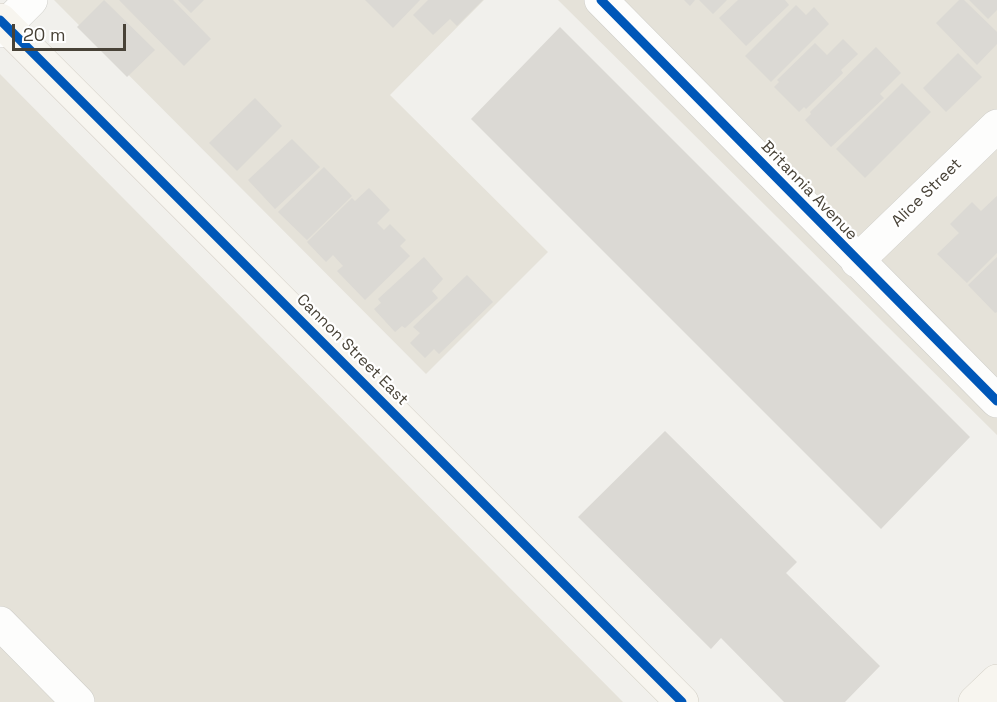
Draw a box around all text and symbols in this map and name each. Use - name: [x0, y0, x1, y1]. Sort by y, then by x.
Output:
- scale bar: [15, 12, 129, 50]
- text: 20 m: [23, 23, 66, 46]
- street label: Britannia Avenue: [757, 137, 861, 245]
- street label: Alice Street: [888, 155, 966, 231]
- street label: Cannon Street East: [292, 290, 412, 410]

